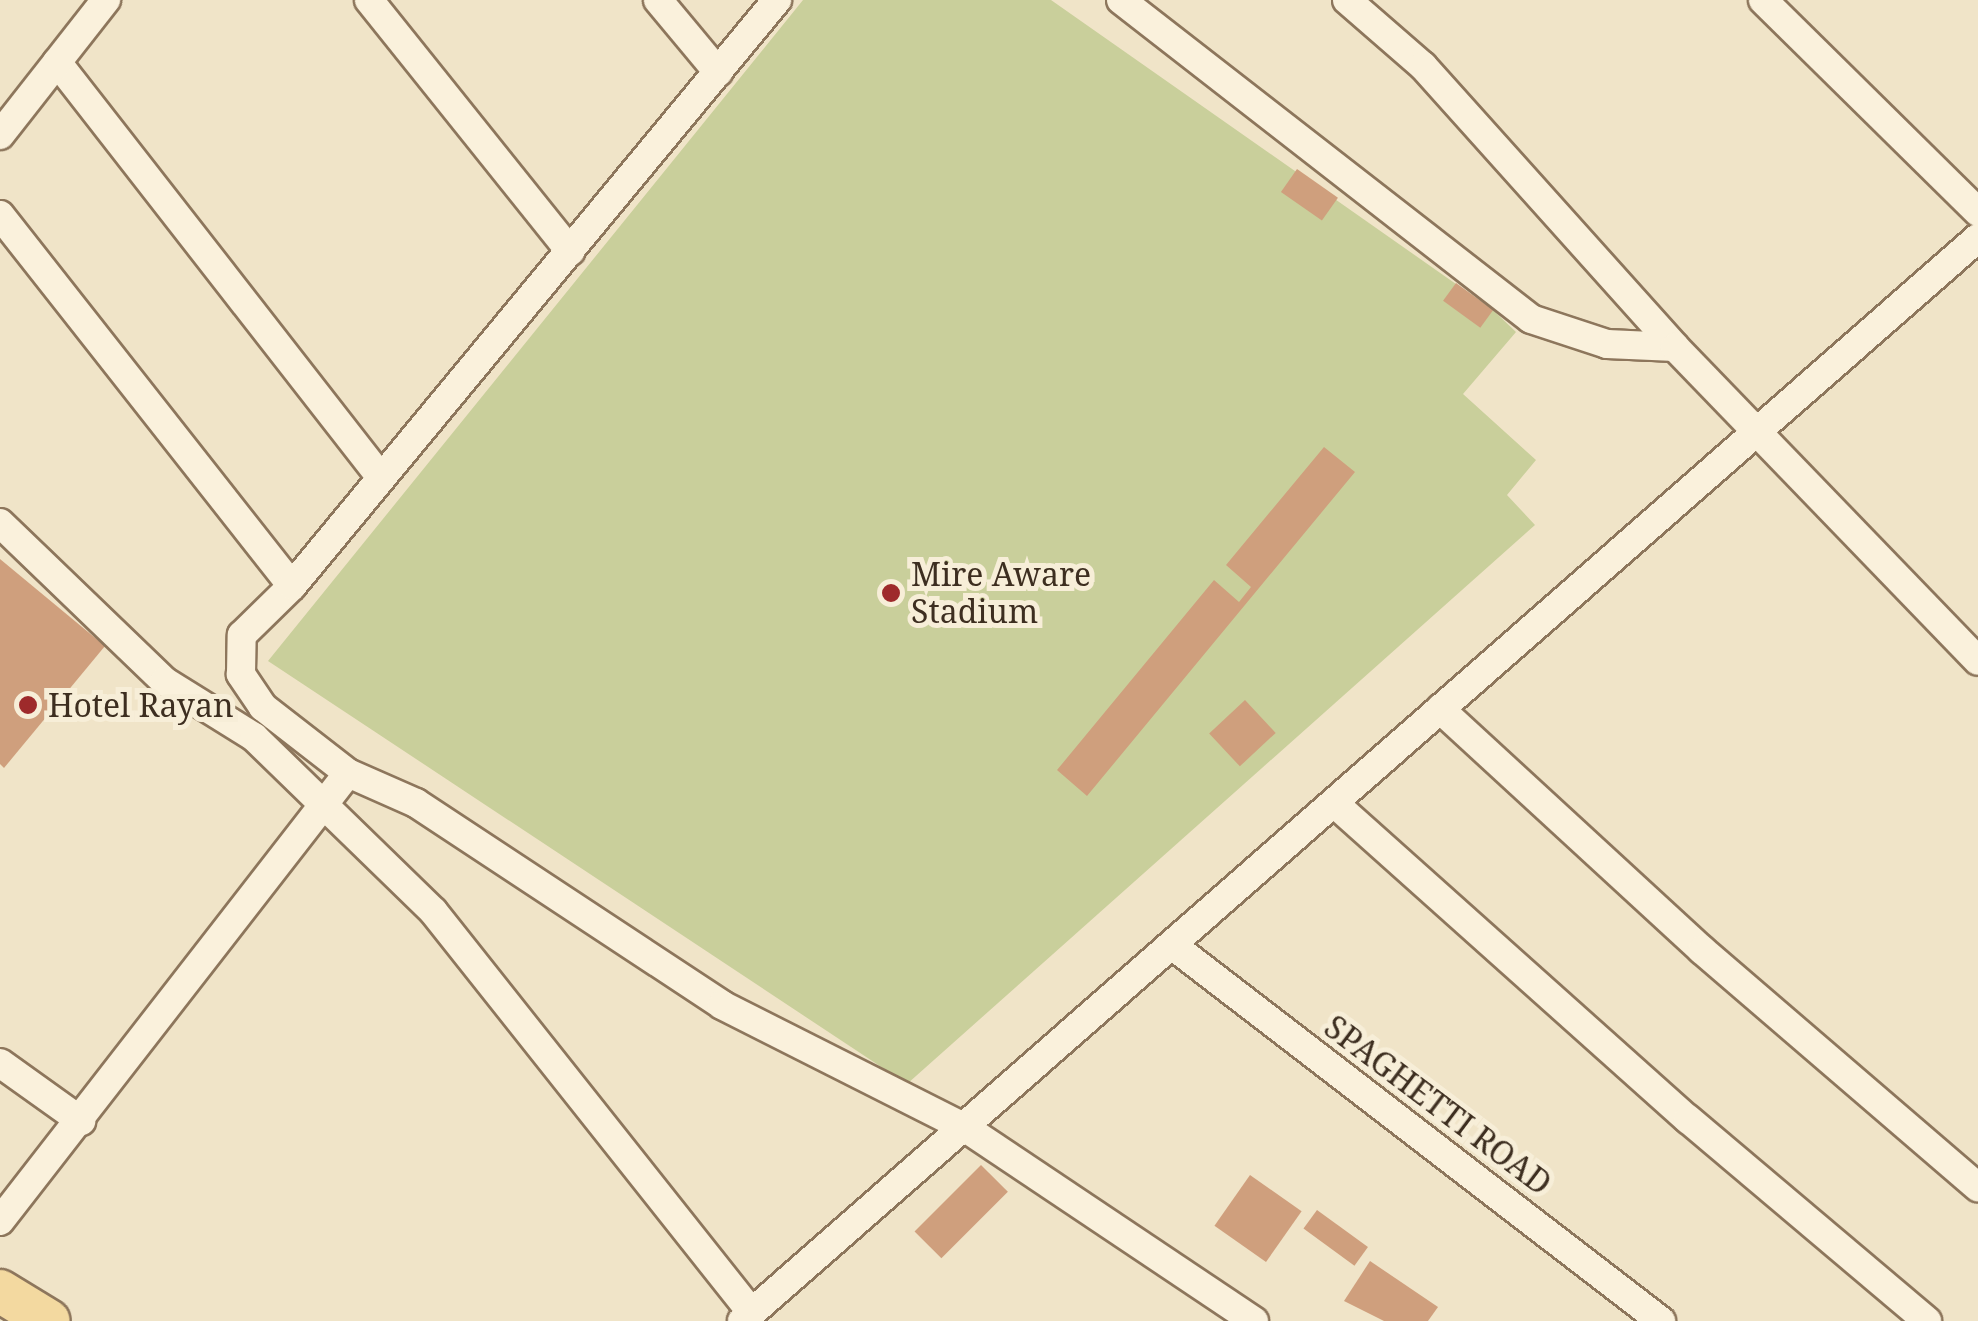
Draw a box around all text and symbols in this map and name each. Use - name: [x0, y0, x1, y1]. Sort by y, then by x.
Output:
- place label: Mire Aware Stadium: [911, 556, 1091, 631]
- marker: Mire Aware Stadium: [880, 582, 902, 604]
- place label: Hotel Rayan: [48, 686, 234, 724]
- marker: Hotel Rayan: [17, 694, 39, 716]
- street label: SPAGHETTI ROAD: [1317, 1007, 1559, 1203]

